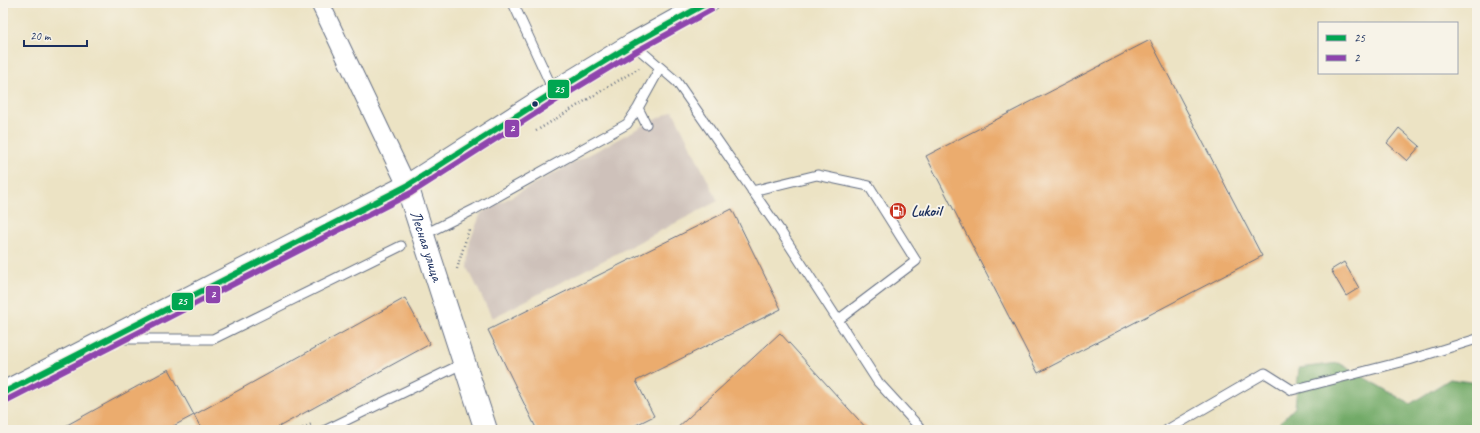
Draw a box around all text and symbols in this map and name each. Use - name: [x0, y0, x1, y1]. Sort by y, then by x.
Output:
- scale bar: [24, 22, 87, 48]
- legend: [1318, 22, 1458, 74]
- text: 20 m: [30, 28, 52, 44]
- text: 25: [1354, 30, 1365, 46]
- text: 2: [1354, 50, 1361, 66]
- line badge: 25: [547, 79, 570, 99]
- text: 25: [554, 82, 565, 96]
- unlabelled marker: [530, 99, 540, 109]
- line badge: 2: [504, 119, 520, 138]
- text: 2: [510, 121, 516, 135]
- fuel station icon: Lukoil: [888, 201, 908, 221]
- place label: Lukoil: [911, 201, 944, 221]
- street label: Лесная улица: [406, 208, 448, 285]
- line badge: 2: [205, 285, 221, 304]
- text: 2: [211, 287, 217, 301]
- line badge: 25: [171, 292, 194, 311]
- text: 25: [177, 294, 188, 308]

